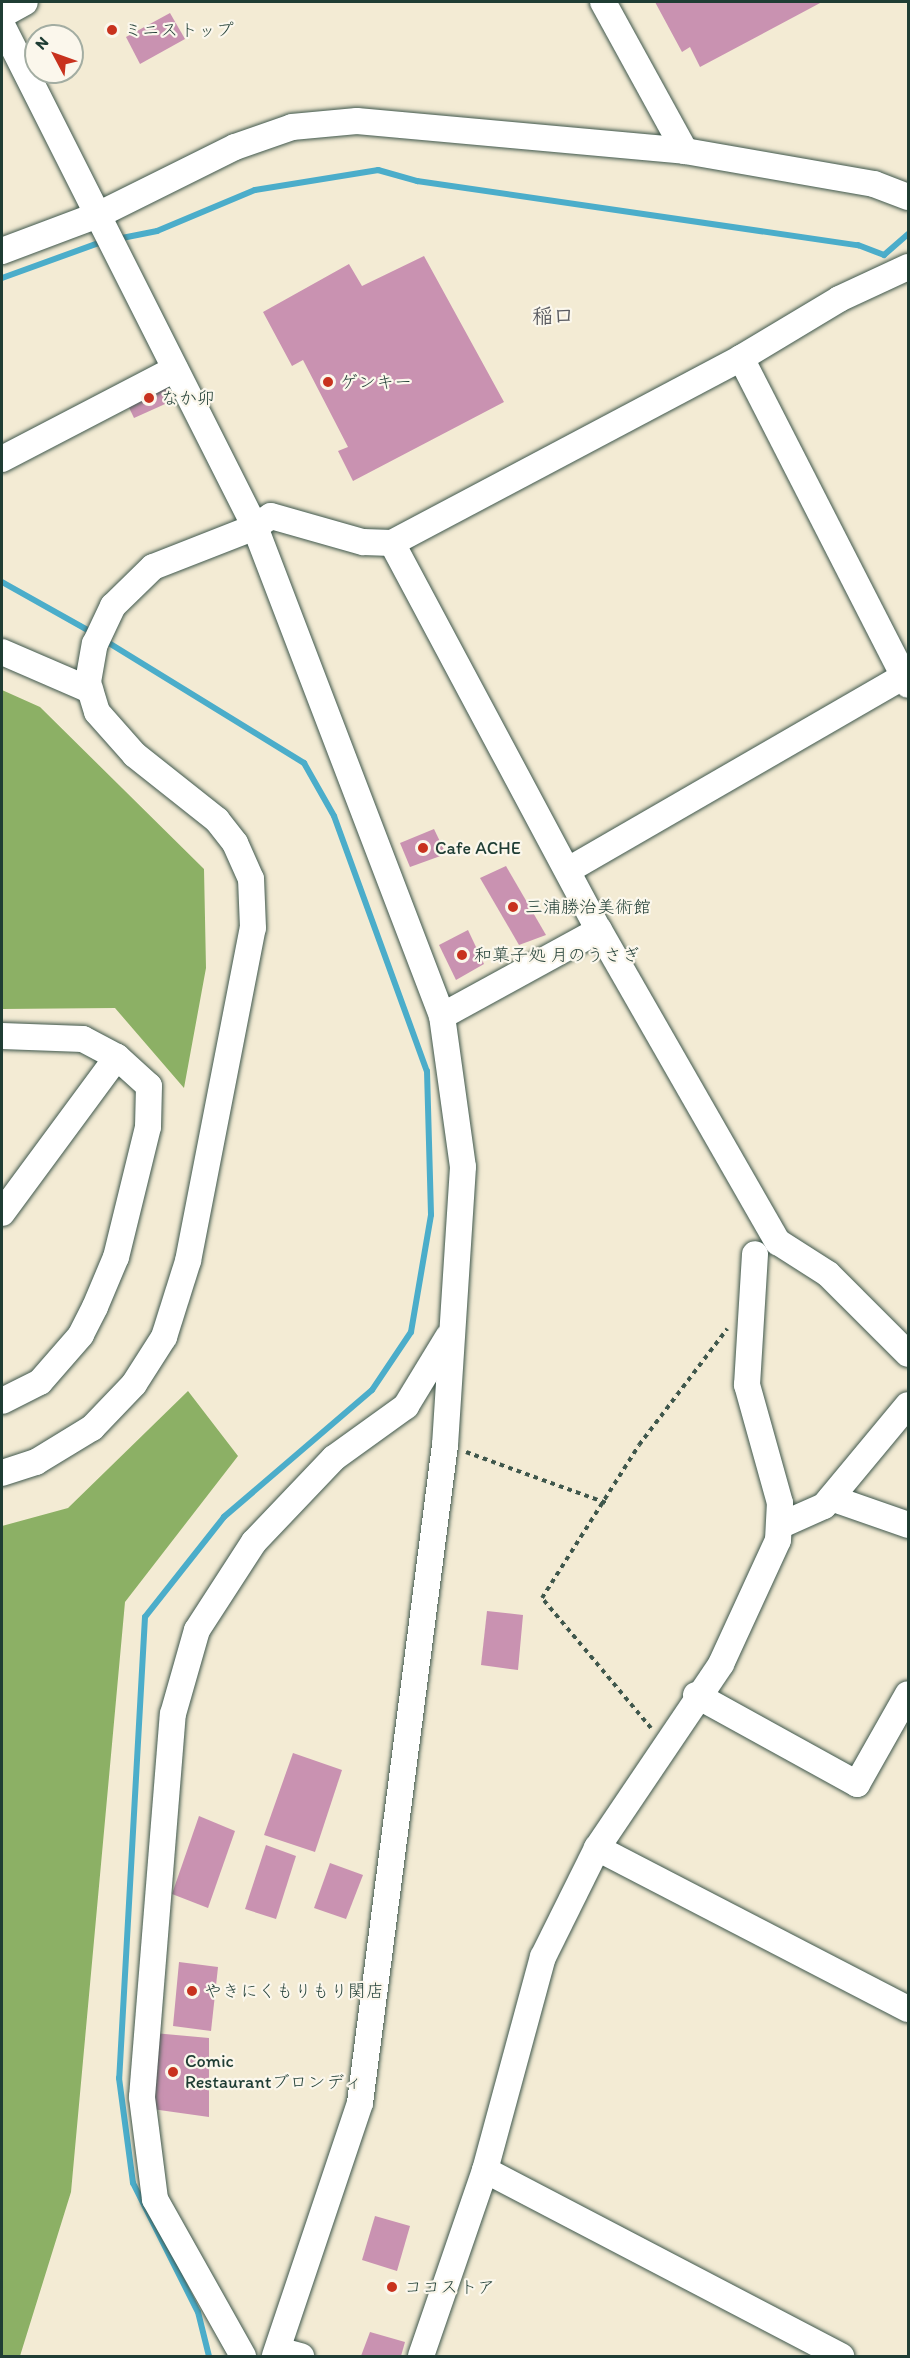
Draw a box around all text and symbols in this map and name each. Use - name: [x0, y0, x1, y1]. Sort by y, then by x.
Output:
- place label: ミニストップ: [124, 19, 232, 41]
- marker: ミニストップ: [105, 23, 119, 37]
- north arrow: [24, 24, 84, 84]
- text: N: [31, 33, 52, 53]
- district label: 稲口: [532, 303, 574, 329]
- place label: ゲンキー: [340, 371, 412, 393]
- marker: ゲンキー: [321, 375, 335, 389]
- place label: なか卯: [161, 387, 215, 409]
- marker: なか卯: [142, 391, 156, 405]
- place label: Cafe ACHE: [435, 837, 521, 859]
- marker: Cafe ACHE: [416, 841, 430, 855]
- place label: 三浦勝治美術館: [525, 896, 651, 918]
- marker: 三浦勝治美術館: [506, 900, 520, 914]
- place label: 和菓子処 月のうさぎ: [474, 944, 640, 966]
- marker: 和菓子処 月のうさぎ: [455, 948, 469, 962]
- place label: やきにくもりもり関店: [204, 1980, 384, 2002]
- marker: やきにくもりもり関店: [185, 1984, 199, 1998]
- place label: Comic Restaurantブロンディ: [185, 2051, 361, 2094]
- marker: Comic Restaurantブロンディ: [166, 2065, 180, 2079]
- place label: ココストア: [404, 2276, 494, 2298]
- marker: ココストア: [385, 2280, 399, 2294]

